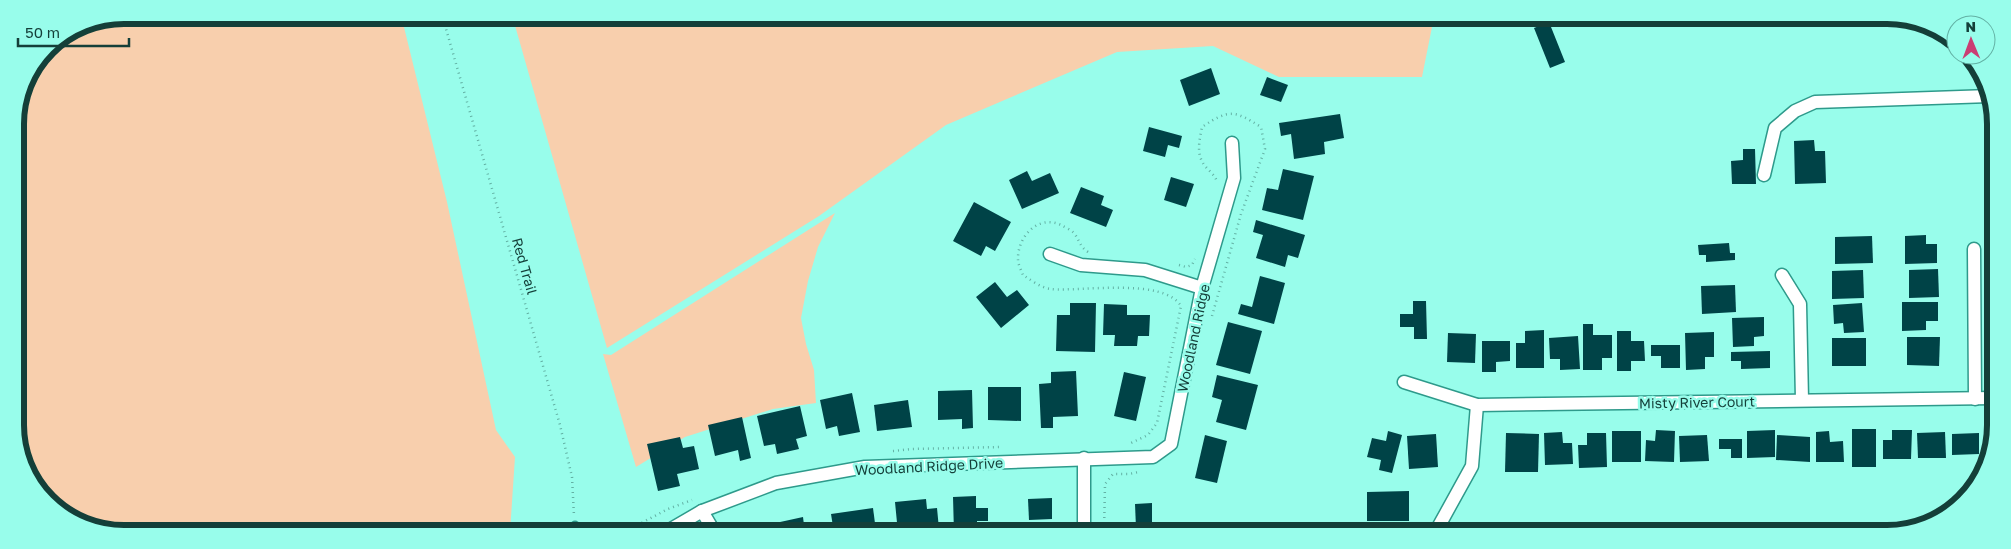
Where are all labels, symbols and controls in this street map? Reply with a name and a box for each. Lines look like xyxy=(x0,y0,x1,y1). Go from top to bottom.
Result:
scale bar xyxy=(18,15,129,47)
north arrow xyxy=(1946,15,1996,65)
text: N xyxy=(1965,18,1976,35)
text: 50 m xyxy=(25,23,60,41)
street label: Red Trail xyxy=(509,236,541,296)
street label: Woodland Ridge xyxy=(1173,282,1213,394)
street label: Misty River Court xyxy=(1639,392,1755,412)
street label: Woodland Ridge Drive xyxy=(855,454,1003,478)

